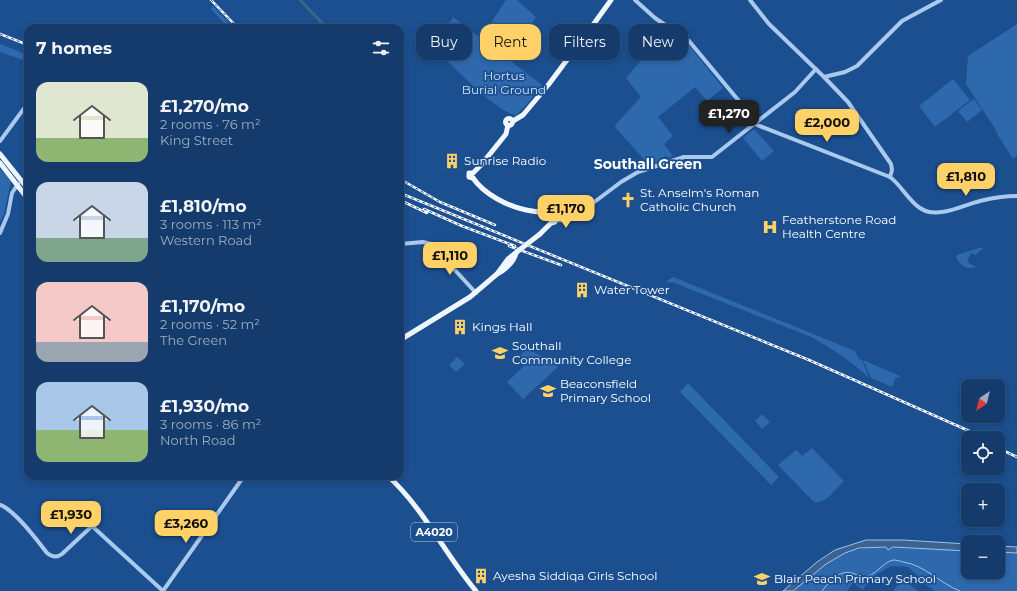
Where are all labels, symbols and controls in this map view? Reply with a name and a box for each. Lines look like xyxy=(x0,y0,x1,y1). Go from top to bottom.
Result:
chip: Buy xyxy=(416,24,472,60)
chip: Rent xyxy=(480,24,541,60)
chip: Filters xyxy=(549,24,620,60)
chip: New xyxy=(628,24,688,60)
icon: filters xyxy=(370,37,392,59)
text: 7 homes xyxy=(36,38,112,58)
park label: Hortus Burial Ground xyxy=(462,68,546,97)
text: £1,270/mo xyxy=(160,96,249,116)
icon: home xyxy=(68,98,116,146)
pin: £1,270 xyxy=(696,100,762,134)
text: £1,270 xyxy=(708,105,750,121)
pin: £2,000 xyxy=(794,109,860,143)
text: £2,000 xyxy=(804,114,850,130)
text: 2 rooms · 76 m² xyxy=(160,116,260,132)
text: King Street xyxy=(160,132,233,148)
building icon: Sunrise Radio xyxy=(443,152,461,170)
place label: Sunrise Radio xyxy=(464,153,546,168)
district label: Southall Green xyxy=(594,155,702,173)
pin: £1,810 xyxy=(933,163,999,197)
text: £1,810 xyxy=(946,168,986,184)
place label: St. Anselm's Roman Catholic Church xyxy=(640,185,759,214)
church icon: St. Anselm's Roman Catholic Church xyxy=(619,191,637,209)
pin: £1,170 xyxy=(533,195,599,229)
text: £1,810/mo xyxy=(160,196,247,216)
icon: home xyxy=(68,198,116,246)
text: £1,170 xyxy=(547,200,585,216)
place label: Featherstone Road Health Centre xyxy=(782,212,896,241)
text: 3 rooms · 113 m² xyxy=(160,216,262,232)
hospital icon: Featherstone Road Health Centre xyxy=(761,218,779,236)
text: Western Road xyxy=(160,232,252,248)
pin: £1,110 xyxy=(417,242,483,276)
text: £1,110 xyxy=(432,247,468,263)
building icon: Water Tower xyxy=(573,281,591,299)
place label: Water Tower xyxy=(594,282,670,297)
text: £1,170/mo xyxy=(160,296,245,316)
icon: home xyxy=(68,298,116,346)
text: 2 rooms · 52 m² xyxy=(160,316,260,332)
building icon: Kings Hall xyxy=(451,318,469,336)
place label: Kings Hall xyxy=(472,319,532,334)
text: The Green xyxy=(160,332,227,348)
place label: Southall Community College xyxy=(512,338,632,367)
school or university icon: Southall Community College xyxy=(491,344,509,362)
place label: Beaconsfield Primary School xyxy=(560,376,651,405)
north arrow xyxy=(961,379,1005,423)
map controls xyxy=(961,379,1005,579)
school or university icon: Beaconsfield Primary School xyxy=(539,382,557,400)
text: £1,930/mo xyxy=(160,396,249,416)
icon: home xyxy=(68,398,116,446)
text: 3 rooms · 86 m² xyxy=(160,416,261,432)
button: locate xyxy=(961,431,1005,475)
text: North Road xyxy=(160,432,236,448)
button: + xyxy=(961,483,1005,527)
pin: £1,930 xyxy=(38,501,104,535)
text: £1,930 xyxy=(50,506,92,522)
pin: £3,260 xyxy=(153,510,219,544)
text: £3,260 xyxy=(164,515,208,531)
road number: A4020 xyxy=(411,523,457,541)
button: − xyxy=(961,535,1005,579)
building icon: Ayesha Siddiqa Girls School xyxy=(472,567,490,585)
place label: Ayesha Siddiqa Girls School xyxy=(493,568,657,583)
school or university icon: Blair Peach Primary School xyxy=(753,570,771,588)
place label: Blair Peach Primary School xyxy=(774,571,936,586)

